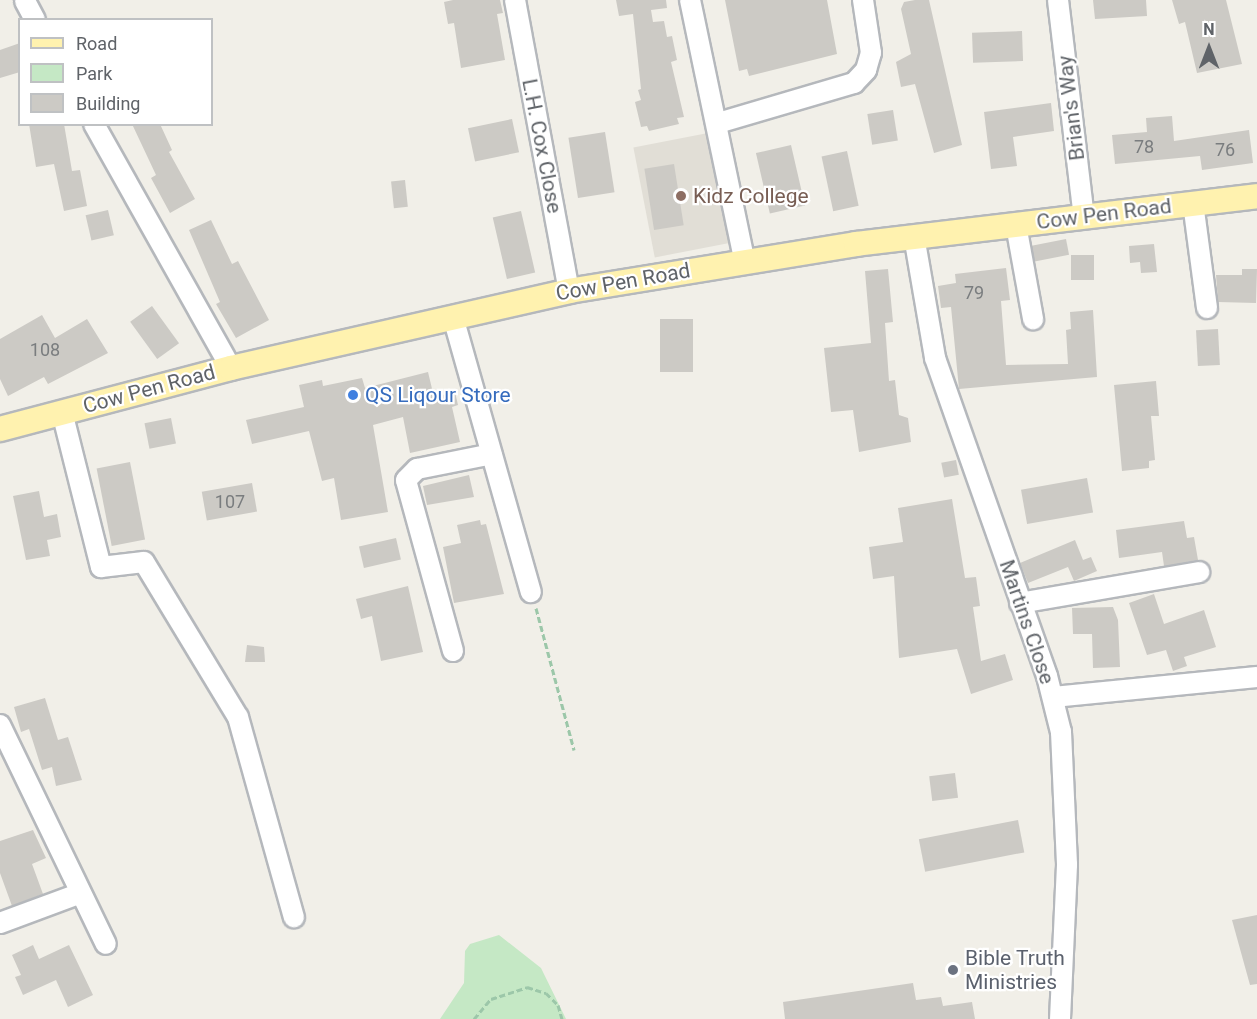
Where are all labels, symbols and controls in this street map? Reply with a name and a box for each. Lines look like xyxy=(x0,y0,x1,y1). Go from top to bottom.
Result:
legend xyxy=(18,18,213,126)
north arrow xyxy=(1179,18,1239,78)
text: N xyxy=(1203,20,1215,39)
text: Road xyxy=(76,33,117,54)
street label: Brian's Way xyxy=(1052,54,1090,162)
text: Park xyxy=(76,63,112,84)
street label: L.H. Cox Close xyxy=(517,77,567,215)
text: Building xyxy=(76,93,140,114)
house number: 78 xyxy=(1134,136,1154,158)
house number: 76 xyxy=(1215,139,1235,161)
place label: Kidz College xyxy=(693,183,809,209)
marker: Kidz College xyxy=(674,189,688,203)
street label: Cow Pen Road xyxy=(1035,193,1173,235)
street label: Cow Pen Road xyxy=(554,258,692,306)
house number: 79 xyxy=(964,282,984,304)
house number: 108 xyxy=(30,339,60,361)
street label: Cow Pen Road xyxy=(80,359,218,419)
place label: QS Liqour Store xyxy=(365,382,511,408)
marker: QS Liqour Store xyxy=(346,388,360,402)
house number: 107 xyxy=(215,491,245,513)
street label: Martins Close xyxy=(994,557,1060,687)
place label: Bible Truth Ministries xyxy=(965,945,1065,995)
marker: Bible Truth Ministries xyxy=(946,963,960,977)

